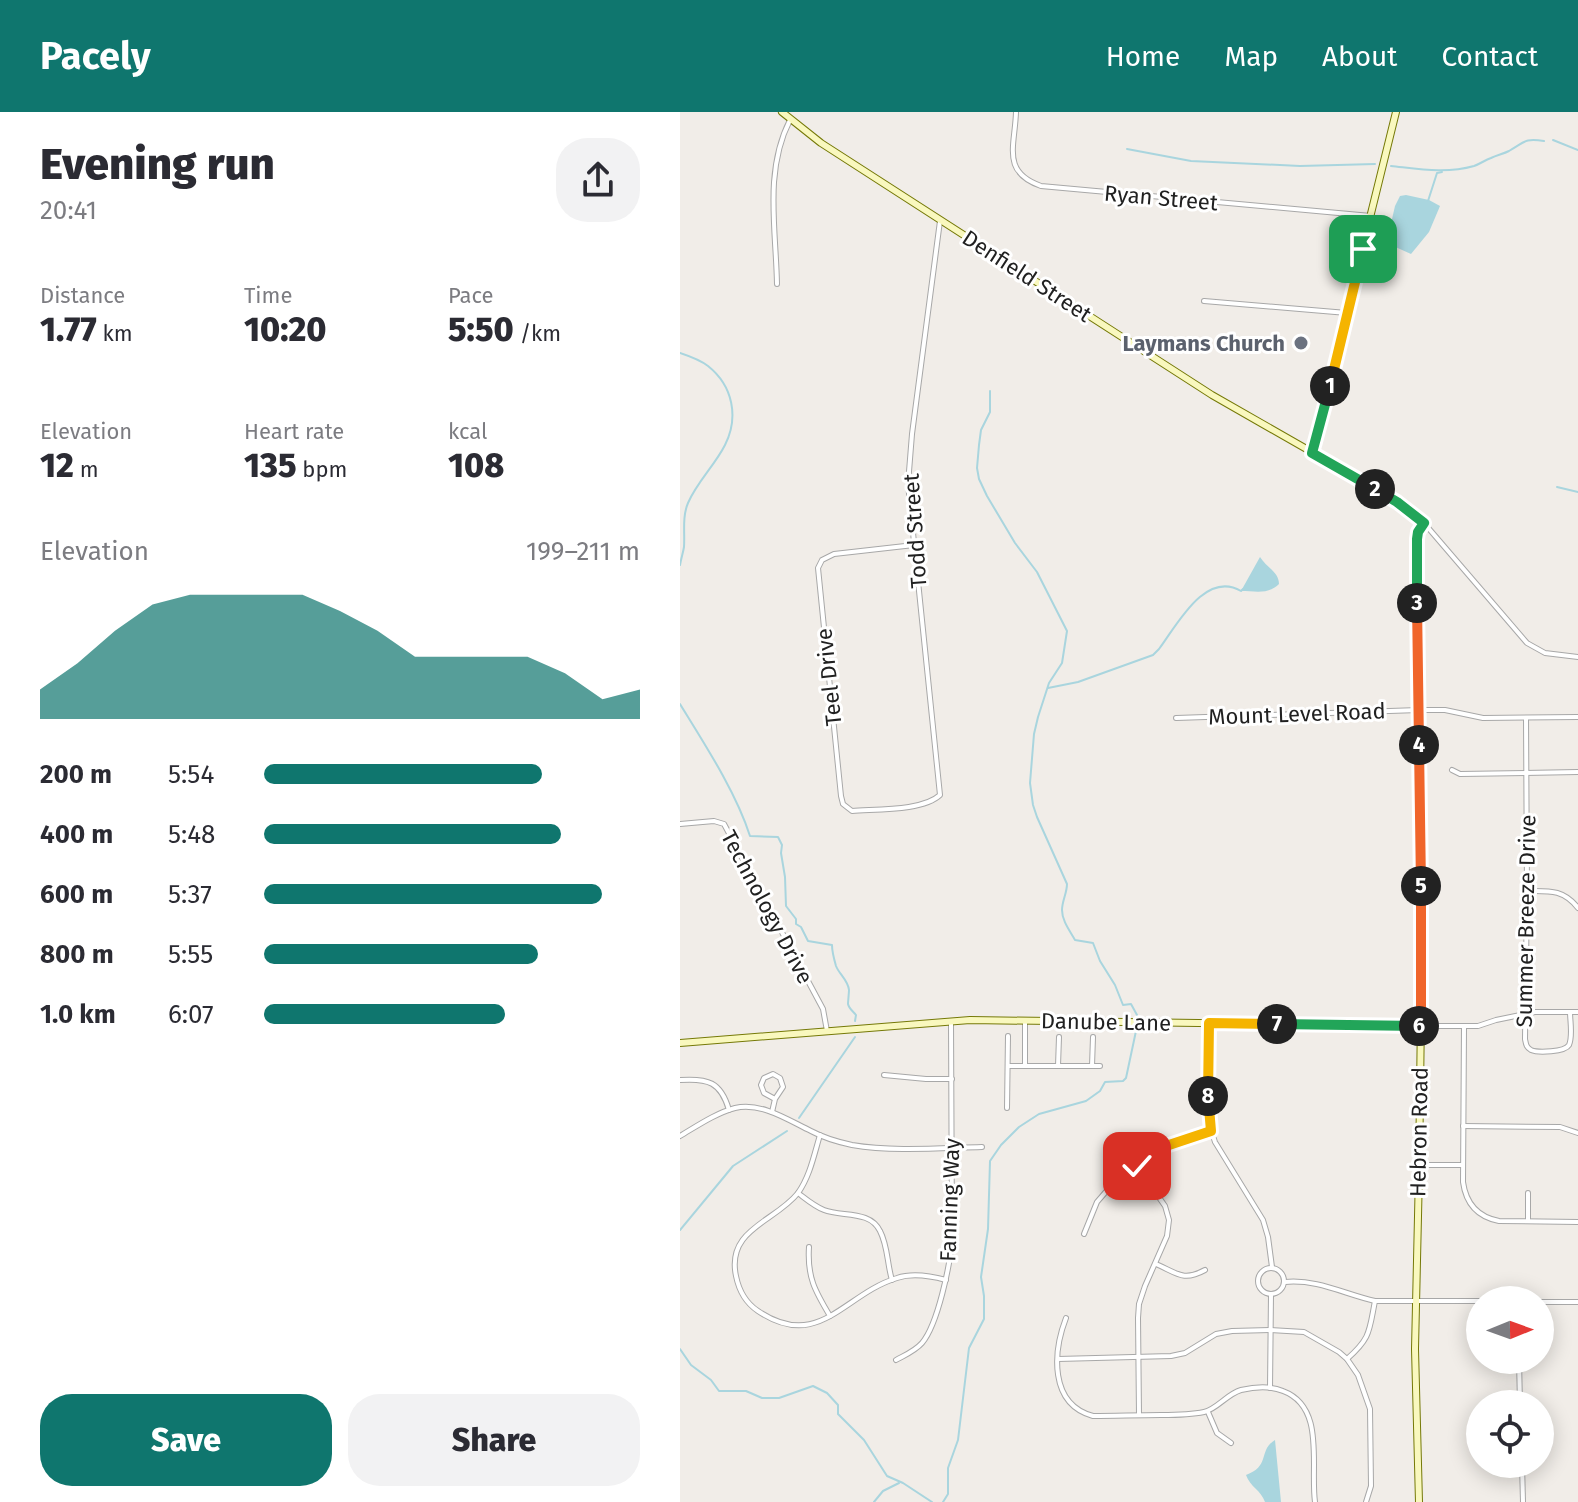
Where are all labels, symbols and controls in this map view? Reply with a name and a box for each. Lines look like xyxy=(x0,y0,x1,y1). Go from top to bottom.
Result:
text: Pacely xyxy=(40,33,151,79)
text: Home xyxy=(1106,40,1180,73)
text: Map xyxy=(1224,40,1278,73)
text: About xyxy=(1322,40,1397,73)
text: Contact xyxy=(1441,40,1538,73)
text: Evening run xyxy=(40,138,275,191)
button: share xyxy=(556,138,640,222)
street label: Ryan Street xyxy=(1103,180,1219,216)
text: 20:41 xyxy=(40,195,97,226)
pin xyxy=(1329,215,1397,283)
street label: Denfield Street xyxy=(957,224,1097,328)
icon: arrive xyxy=(1341,227,1385,271)
text: Distance xyxy=(40,282,125,309)
text: Time xyxy=(244,282,292,309)
text: Pace xyxy=(448,282,494,309)
text: 1.77 xyxy=(40,309,97,350)
text: 10:20 xyxy=(244,309,326,350)
text: 5:50 xyxy=(448,309,514,350)
text: km xyxy=(97,320,133,347)
text: /km xyxy=(514,320,561,347)
place label: Laymans Church xyxy=(1123,330,1285,357)
marker: Laymans Church xyxy=(1292,334,1310,352)
pin: 1 xyxy=(1310,366,1350,406)
text: 1 xyxy=(1325,372,1335,399)
text: Elevation xyxy=(40,418,132,445)
text: Heart rate xyxy=(244,418,344,445)
text: kcal xyxy=(448,418,488,445)
text: 12 xyxy=(40,445,74,486)
text: 135 xyxy=(244,445,297,486)
text: 108 xyxy=(448,445,504,486)
text: m xyxy=(74,456,99,483)
text: bpm xyxy=(297,456,347,483)
pin: 2 xyxy=(1355,469,1395,509)
street label: Todd Street xyxy=(898,473,932,589)
text: 2 xyxy=(1369,475,1381,502)
text: Elevation xyxy=(40,536,149,567)
text: 199–211 m xyxy=(526,536,640,567)
pin: 3 xyxy=(1397,583,1437,623)
text: 3 xyxy=(1411,589,1423,616)
street label: Teel Drive xyxy=(810,627,848,727)
street label: Mount Level Road xyxy=(1208,697,1386,731)
pin: 4 xyxy=(1399,725,1439,765)
text: 4 xyxy=(1413,731,1425,758)
text: 200 m xyxy=(40,759,112,790)
text: 5:54 xyxy=(168,759,214,790)
street label: Summer Breeze Drive xyxy=(1511,814,1541,1028)
text: 400 m xyxy=(40,819,113,850)
text: 5:48 xyxy=(168,819,215,850)
street label: Technology Drive xyxy=(715,826,819,988)
pin: 5 xyxy=(1401,866,1441,906)
text: 5 xyxy=(1415,872,1427,899)
text: 600 m xyxy=(40,879,113,910)
text: 5:37 xyxy=(168,879,212,910)
text: 800 m xyxy=(40,939,114,970)
text: 5:55 xyxy=(168,939,213,970)
text: 1.0 km xyxy=(40,999,116,1030)
text: 6:07 xyxy=(168,999,214,1030)
pin: 7 xyxy=(1257,1004,1297,1044)
pin: 6 xyxy=(1399,1006,1439,1046)
street label: Danube Lane xyxy=(1041,1007,1171,1037)
text: 7 xyxy=(1272,1010,1282,1037)
text: 6 xyxy=(1413,1012,1425,1039)
street label: Hebron Road xyxy=(1404,1067,1434,1197)
pin: 8 xyxy=(1188,1076,1228,1116)
text: 8 xyxy=(1202,1082,1214,1109)
pin xyxy=(1103,1132,1171,1200)
street label: Fanning Way xyxy=(934,1138,966,1262)
icon: check xyxy=(1115,1144,1159,1188)
north arrow xyxy=(1466,1286,1554,1374)
map controls xyxy=(1466,1286,1554,1478)
button: locate xyxy=(1466,1390,1554,1478)
button: Save xyxy=(40,1394,332,1486)
button: Share xyxy=(348,1394,640,1486)

